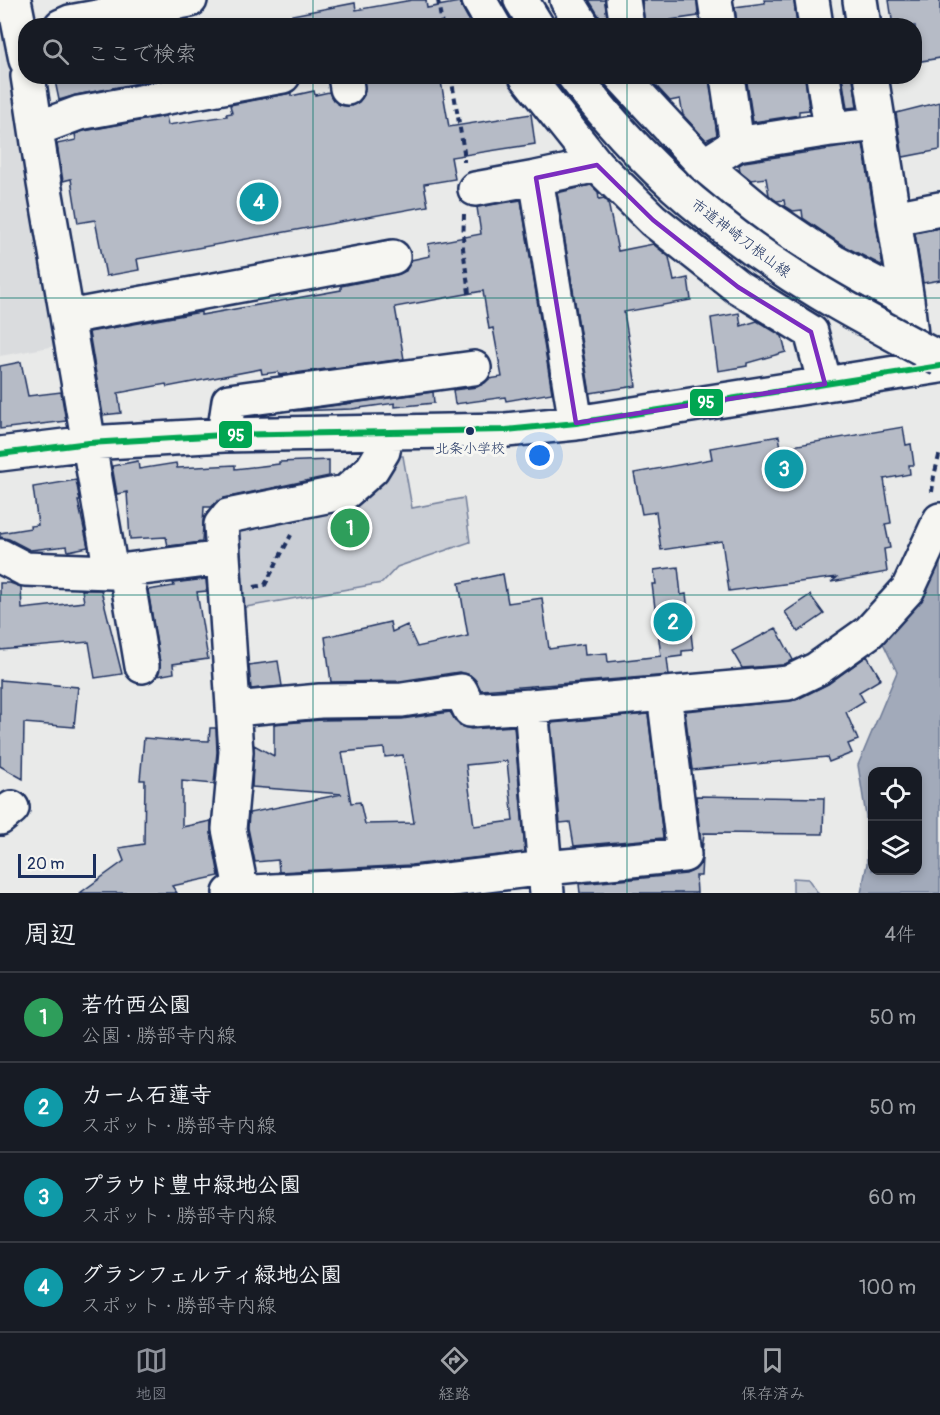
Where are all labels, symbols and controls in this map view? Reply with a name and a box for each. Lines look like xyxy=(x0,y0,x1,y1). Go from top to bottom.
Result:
search box xyxy=(18,18,922,84)
icon: search xyxy=(39,35,72,68)
text: ここで検索 xyxy=(87,40,197,68)
pin: 4 xyxy=(240,180,278,224)
street label: 市道神崎刀根山線 xyxy=(687,195,794,282)
line badge: 95 xyxy=(689,388,724,417)
text: 95 xyxy=(698,393,715,413)
line badge: 95 xyxy=(218,420,253,449)
marker: 北条小学校 xyxy=(464,425,476,437)
text: 95 xyxy=(228,426,245,446)
place label: 北条小学校 xyxy=(435,440,505,457)
your location xyxy=(525,441,554,470)
pin: 3 xyxy=(764,446,804,492)
pin: 1 xyxy=(330,506,370,550)
pin: 2 xyxy=(654,600,692,644)
map controls xyxy=(868,767,922,875)
button: locate xyxy=(868,767,922,821)
button: layers xyxy=(868,821,922,875)
scale bar xyxy=(18,851,96,878)
text: 20 m xyxy=(27,854,65,874)
text: 周辺 xyxy=(24,919,76,951)
text: 4件 xyxy=(884,922,916,947)
text: 若竹西公園 xyxy=(81,991,191,1019)
text: 1 xyxy=(40,1005,47,1030)
text: 50 m xyxy=(869,1005,916,1030)
text: 公園 · 勝部寺内線 xyxy=(81,1023,236,1048)
text: カーム石蓮寺 xyxy=(81,1081,212,1109)
text: 2 xyxy=(38,1095,49,1120)
text: 50 m xyxy=(869,1095,916,1120)
text: スポット · 勝部寺内線 xyxy=(81,1113,276,1138)
text: プラウド豊中緑地公園 xyxy=(81,1171,301,1199)
text: 3 xyxy=(38,1185,49,1210)
text: 60 m xyxy=(869,1185,916,1210)
text: スポット · 勝部寺内線 xyxy=(81,1203,276,1228)
text: グランフェルティ緑地公園 xyxy=(81,1261,342,1289)
text: 4 xyxy=(38,1275,49,1300)
text: 100 m xyxy=(859,1275,916,1300)
text: スポット · 勝部寺内線 xyxy=(81,1293,276,1318)
tab: 地図 xyxy=(135,1344,168,1404)
tab: 経路 xyxy=(438,1344,471,1404)
tab: 保存済み xyxy=(741,1344,805,1404)

